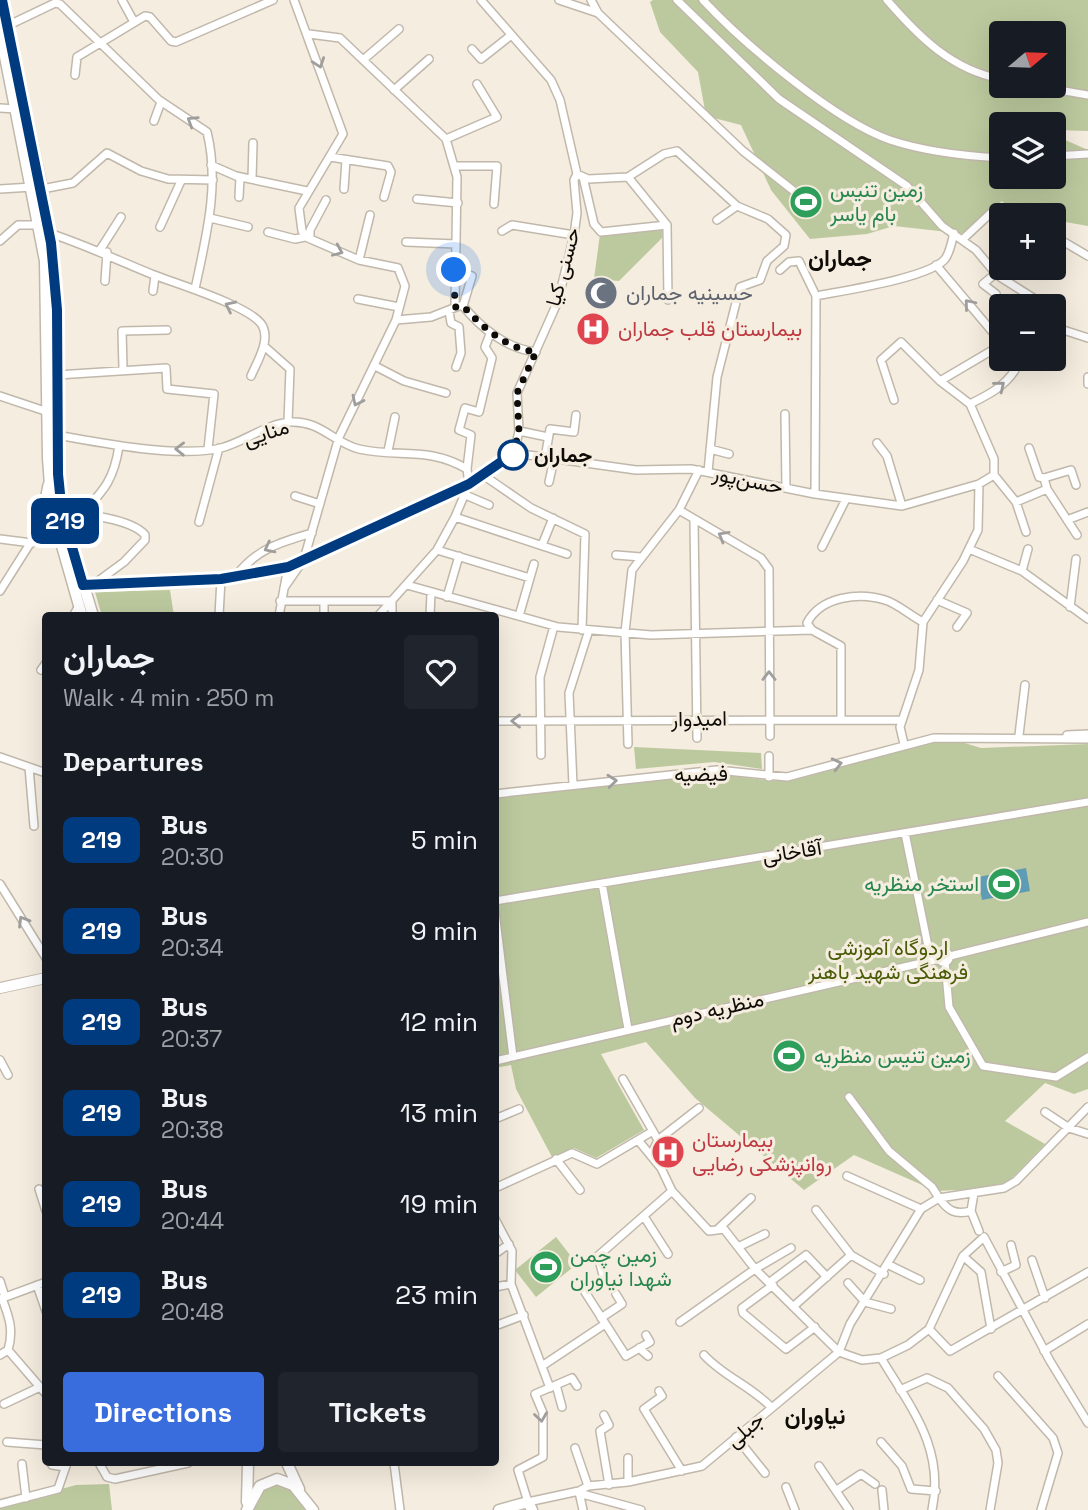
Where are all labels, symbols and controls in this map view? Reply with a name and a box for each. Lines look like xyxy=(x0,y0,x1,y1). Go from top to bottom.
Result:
north arrow xyxy=(989,21,1066,98)
map controls xyxy=(989,21,1066,371)
one-way arrow xyxy=(311,57,325,69)
button: layers xyxy=(989,112,1066,189)
one-way arrow xyxy=(186,116,199,129)
place label: زمین تنیس بام یاسر xyxy=(829,176,923,228)
sports icon: زمین تنیس بام یاسر xyxy=(787,183,825,221)
button: + xyxy=(989,203,1066,280)
street label: حسنی کیا xyxy=(539,225,586,309)
one-way arrow xyxy=(331,243,344,257)
district label: جماران xyxy=(808,243,872,273)
your location xyxy=(436,252,471,287)
mosque icon: حسینیه جماران xyxy=(582,274,620,312)
place label: حسینیه جماران xyxy=(626,279,753,306)
button: − xyxy=(989,294,1066,371)
one-way arrow xyxy=(964,299,977,311)
one-way arrow xyxy=(225,301,237,315)
hospital icon: بیمارستان قلب جماران xyxy=(574,310,612,348)
place label: بیمارستان قلب جماران xyxy=(618,315,802,342)
one-way arrow xyxy=(992,381,1004,394)
one-way arrow xyxy=(351,394,365,406)
street label: منایی xyxy=(239,412,292,453)
marker: جماران xyxy=(498,440,528,470)
one-way arrow xyxy=(175,441,185,457)
place label: جماران xyxy=(534,441,592,468)
street label: حسن‌پور xyxy=(709,459,786,501)
line badge: 219 xyxy=(25,498,105,544)
text: 219 xyxy=(45,505,85,536)
one-way arrow xyxy=(717,531,730,544)
one-way arrow xyxy=(264,539,276,553)
button: heart xyxy=(404,635,478,709)
text: جماران xyxy=(63,636,155,678)
one-way arrow xyxy=(761,670,777,681)
text: Walk · 4 min · 250 m xyxy=(63,683,274,713)
street label: امیدوار xyxy=(670,705,727,733)
one-way arrow xyxy=(510,713,520,729)
text: Departures xyxy=(63,745,204,779)
one-way arrow xyxy=(831,758,843,772)
street label: فیضیه xyxy=(674,760,728,787)
one-way arrow xyxy=(606,773,618,788)
text: Bus xyxy=(161,808,208,842)
text: 5 min xyxy=(411,823,478,857)
text: 219 xyxy=(82,824,121,855)
street label: آقاخانی xyxy=(760,833,826,870)
text: 20:30 xyxy=(161,842,224,872)
sports icon: استخر منظریه xyxy=(985,865,1023,903)
place label: استخر منظریه xyxy=(864,870,979,897)
text: Bus xyxy=(161,899,208,933)
text: 9 min xyxy=(411,914,478,948)
text: 219 xyxy=(82,915,121,946)
one-way arrow xyxy=(18,916,31,929)
text: 20:34 xyxy=(161,933,224,963)
park label: اردوگاه آموزشی فرهنگی شهید باهنر xyxy=(807,934,968,985)
street label: منظریه دوم xyxy=(667,985,767,1033)
text: Bus xyxy=(161,990,208,1024)
text: 12 min xyxy=(400,1005,478,1039)
text: 219 xyxy=(82,1006,121,1037)
text: 20:37 xyxy=(161,1024,222,1054)
sports icon: زمین تنیس منظریه xyxy=(770,1037,808,1075)
place label: زمین تنیس منظریه xyxy=(814,1042,971,1069)
text: Bus xyxy=(161,1081,208,1115)
text: 13 min xyxy=(400,1096,478,1130)
text: 219 xyxy=(82,1097,121,1128)
text: 20:38 xyxy=(161,1115,224,1145)
place label: بیمارستان روانپزشکی رضایی xyxy=(692,1126,832,1178)
hospital icon: بیمارستان روانپزشکی رضایی xyxy=(649,1133,687,1171)
text: Bus xyxy=(161,1172,208,1206)
text: 19 min xyxy=(400,1187,478,1221)
text: 219 xyxy=(82,1188,121,1219)
text: 20:44 xyxy=(161,1206,224,1236)
place label: زمین چمن شهدا نیاوران xyxy=(570,1241,672,1292)
sports icon: زمین چمن شهدا نیاوران xyxy=(527,1248,565,1286)
text: Bus xyxy=(161,1263,208,1297)
text: 23 min xyxy=(395,1278,478,1312)
text: 219 xyxy=(82,1279,121,1310)
text: 20:48 xyxy=(161,1297,224,1327)
button: Directions xyxy=(63,1372,264,1452)
button: Tickets xyxy=(278,1372,478,1452)
district label: نیاوران xyxy=(785,1401,845,1431)
street label: جبلی xyxy=(720,1406,769,1453)
one-way arrow xyxy=(534,1411,549,1423)

